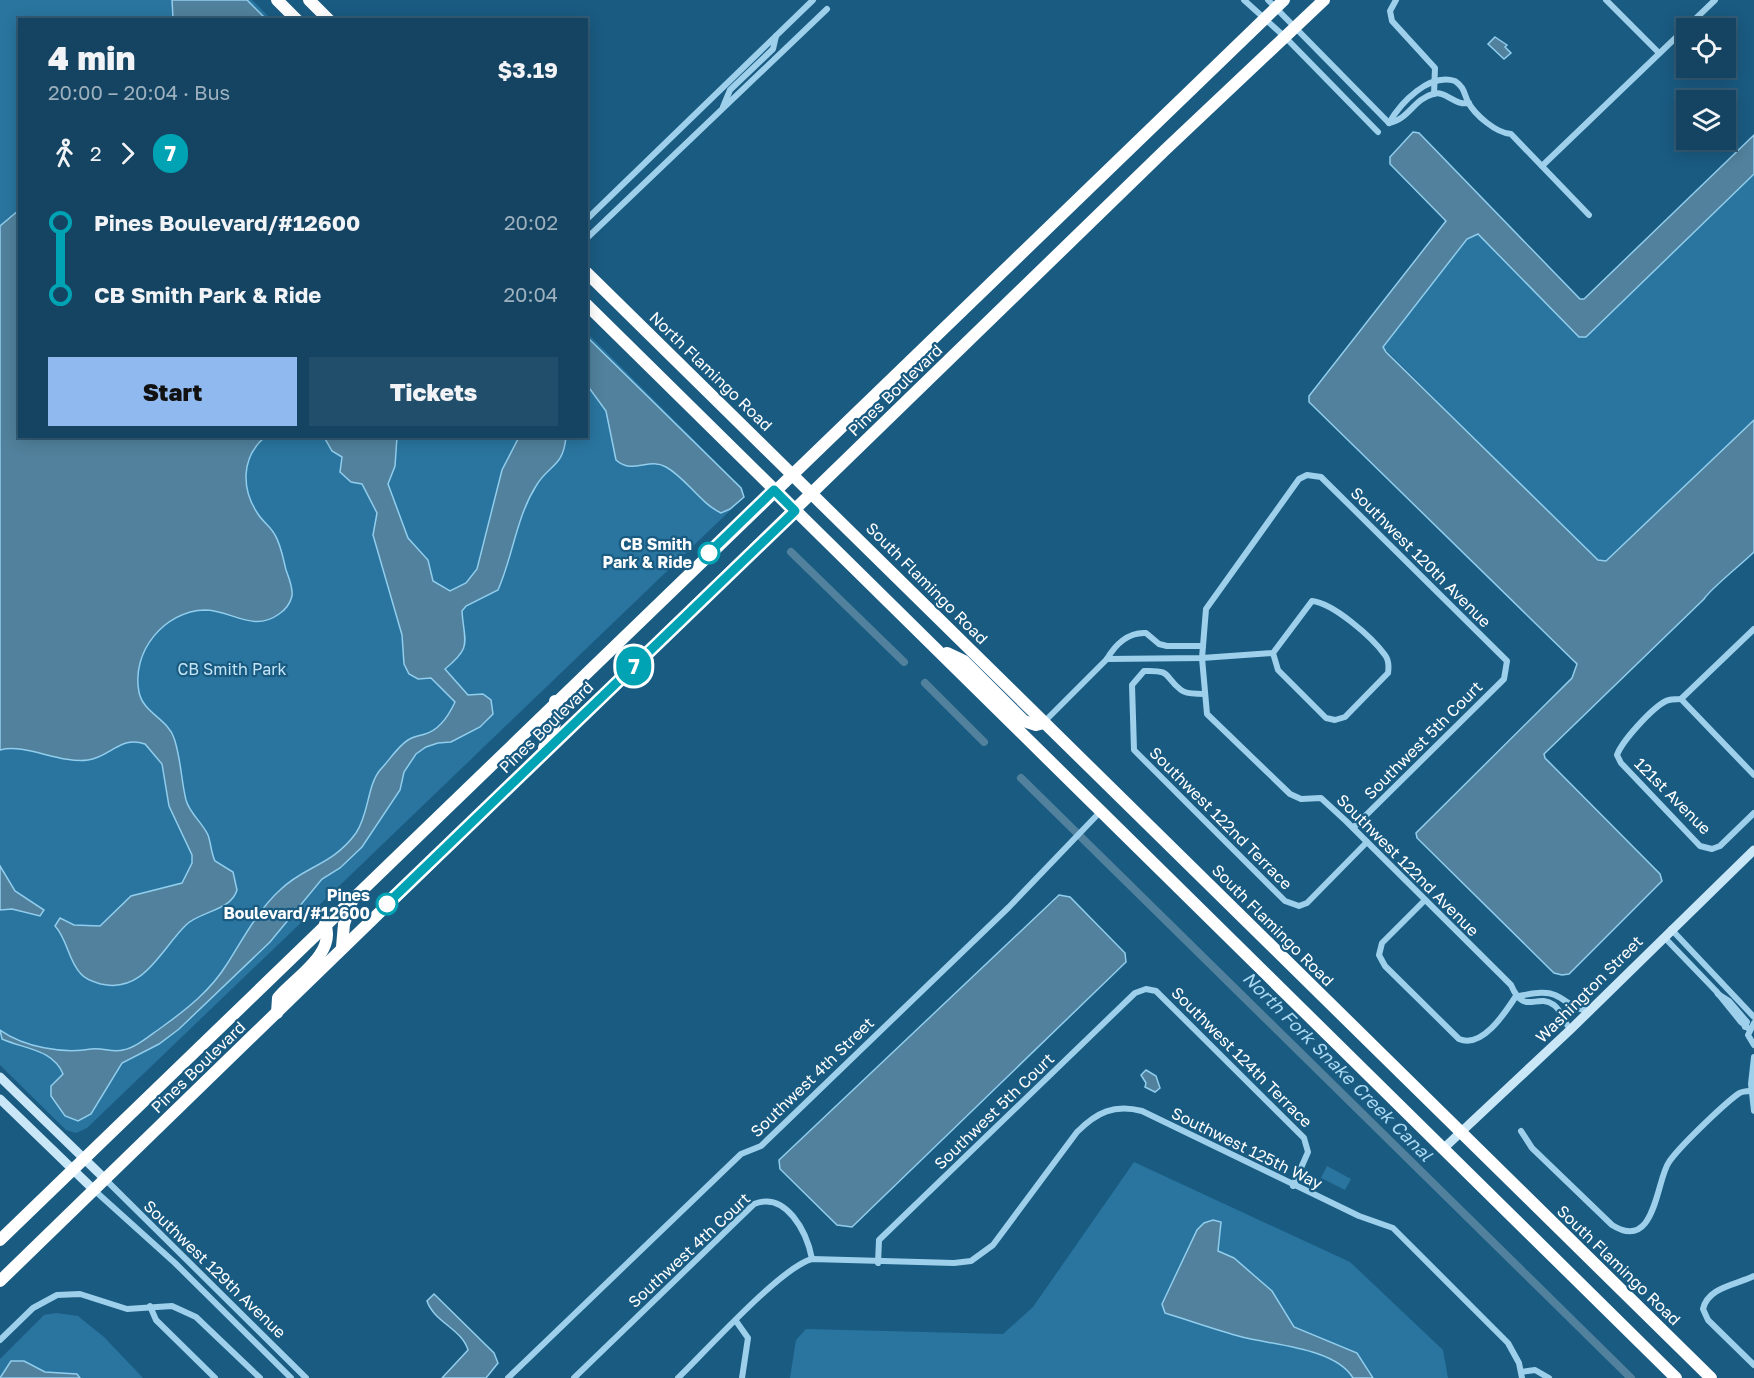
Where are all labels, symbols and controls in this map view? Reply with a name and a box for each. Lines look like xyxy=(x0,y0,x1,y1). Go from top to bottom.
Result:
map controls xyxy=(1676,18,1736,150)
button: locate xyxy=(1676,18,1736,78)
text: 4 min xyxy=(48,38,135,77)
text: $3.19 xyxy=(497,56,558,83)
text: 20:00 – 20:04 · Bus xyxy=(48,80,230,104)
button: layers xyxy=(1676,90,1736,150)
icon: walk xyxy=(48,137,81,170)
icon: forward xyxy=(111,137,144,170)
text: 7 xyxy=(165,140,176,166)
text: 2 xyxy=(90,141,102,165)
text: Pines Boulevard/#12600 xyxy=(94,209,360,236)
text: 20:02 xyxy=(504,210,558,234)
text: CB Smith Park & Ride xyxy=(94,281,321,308)
text: 20:04 xyxy=(503,282,558,306)
street label: North Flamingo Road xyxy=(645,307,777,435)
street label: Pines Boulevard xyxy=(844,340,946,440)
button: Start xyxy=(48,357,297,426)
button: Tickets xyxy=(309,357,558,426)
street label: Southwest 120th Avenue xyxy=(1347,483,1495,631)
street label: South Flamingo Road xyxy=(862,518,992,648)
place label: CB Smith Park & Ride xyxy=(603,534,692,572)
marker: CB Smith Park & Ride xyxy=(698,542,720,564)
line badge: 7 xyxy=(614,646,654,686)
text: 7 xyxy=(628,653,640,679)
park label: CB Smith Park xyxy=(177,659,287,679)
street label: Pines Boulevard xyxy=(495,677,597,777)
street label: Southwest 5th Court xyxy=(1360,677,1486,803)
street label: Southwest 122nd Terrace xyxy=(1145,742,1297,894)
street label: 121st Avenue xyxy=(1631,754,1715,838)
street label: Southwest 122nd Avenue xyxy=(1333,790,1483,940)
street label: South Flamingo Road xyxy=(1208,860,1338,990)
place label: Pines Boulevard/#12600 xyxy=(224,885,370,923)
marker: Pines Boulevard/#12600 xyxy=(376,893,398,915)
street label: Washington Street xyxy=(1531,931,1647,1047)
water label: North Fork Snake Creek Canal xyxy=(1239,967,1438,1166)
street label: Southwest 124th Terrace xyxy=(1167,982,1317,1132)
street label: Southwest 4th Street xyxy=(746,1013,878,1141)
street label: Pines Boulevard xyxy=(147,1017,249,1117)
street label: Southwest 5th Court xyxy=(930,1049,1058,1173)
street label: Southwest 125th Way xyxy=(1168,1103,1326,1193)
street label: Southwest 4th Court xyxy=(624,1188,754,1312)
street label: Southwest 129th Avenue xyxy=(140,1196,290,1342)
street label: South Flamingo Road xyxy=(1553,1201,1685,1329)

